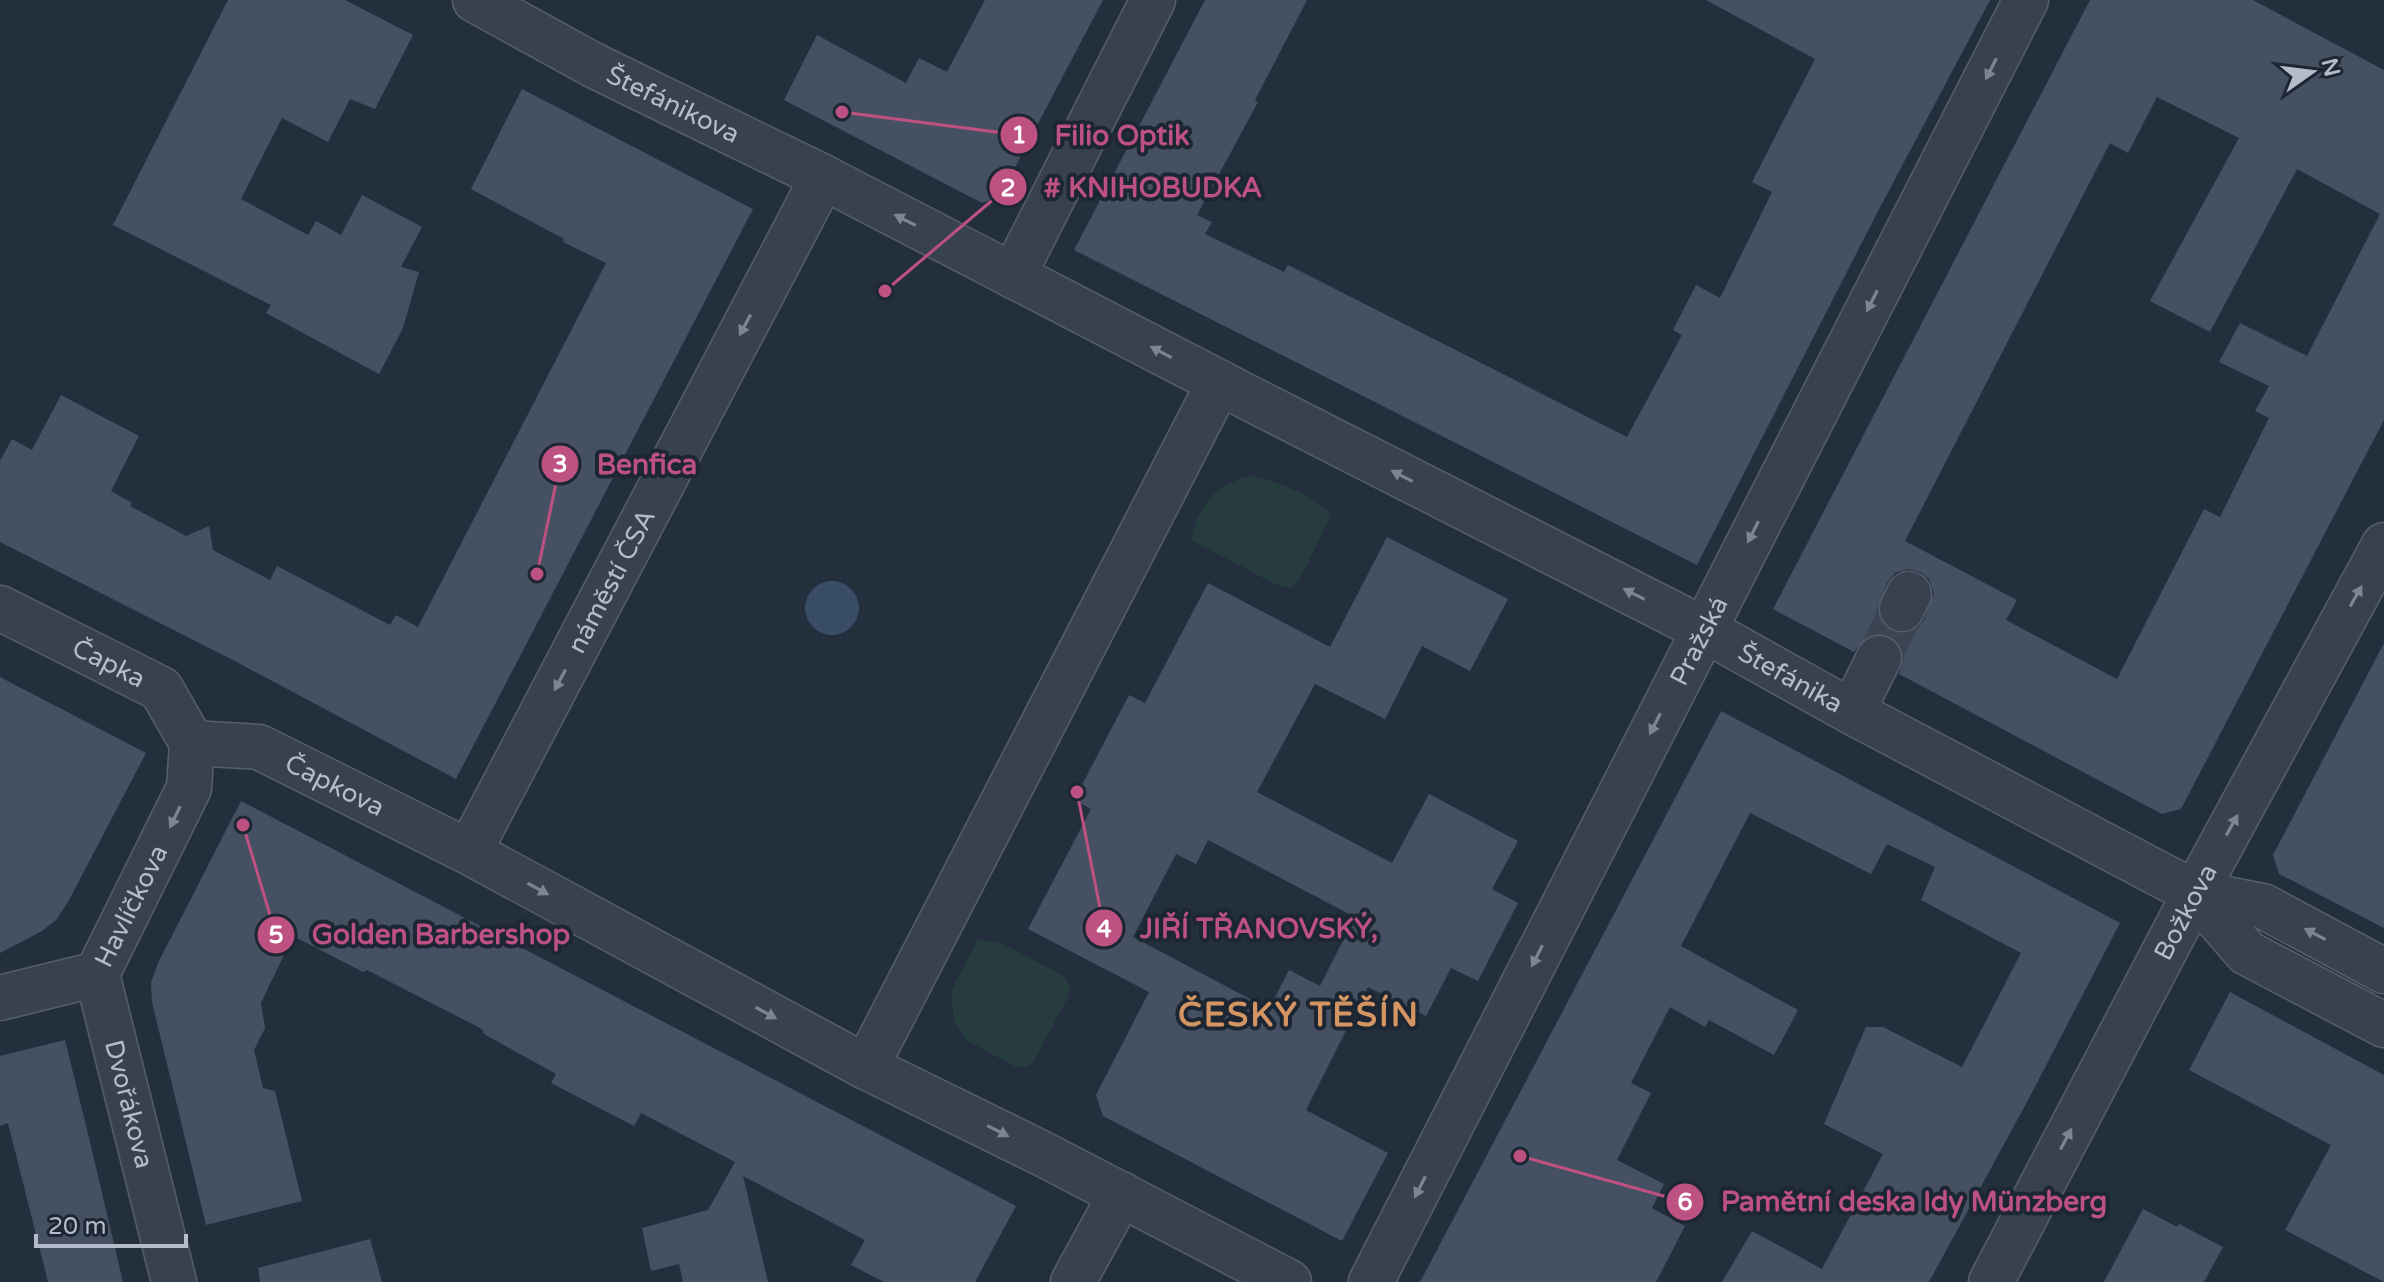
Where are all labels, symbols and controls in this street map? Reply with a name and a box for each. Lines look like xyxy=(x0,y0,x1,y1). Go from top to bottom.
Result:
north arrow xyxy=(2272,32,2352,112)
text: N xyxy=(2316,56,2345,79)
one-way arrow xyxy=(1984,58,1997,81)
street label: Štefánikova xyxy=(601,59,745,150)
callout: Filio Optik xyxy=(999,109,1206,161)
text: Filio Optik xyxy=(1055,119,1189,153)
text: 1 xyxy=(1011,121,1027,150)
callout: # KNIHOBUDKA xyxy=(988,161,1278,213)
text: # KNIHOBUDKA xyxy=(1044,171,1262,205)
text: 2 xyxy=(1000,174,1016,203)
one-way arrow xyxy=(894,213,916,227)
one-way arrow xyxy=(1865,289,1879,312)
one-way arrow xyxy=(739,314,752,337)
one-way arrow xyxy=(1149,346,1172,359)
callout: Benfica xyxy=(540,438,713,490)
text: Benfica xyxy=(597,448,697,482)
text: 3 xyxy=(552,450,568,479)
one-way arrow xyxy=(1391,470,1413,484)
street label: náměstí ČSA xyxy=(561,504,662,658)
one-way arrow xyxy=(1747,521,1761,543)
one-way arrow xyxy=(2349,585,2363,608)
one-way arrow xyxy=(1622,587,1645,601)
street label: Pražská xyxy=(1663,591,1735,691)
street label: Čapka xyxy=(67,632,150,695)
street label: Štefánika xyxy=(1733,637,1848,720)
one-way arrow xyxy=(553,668,566,691)
one-way arrow xyxy=(1649,712,1662,735)
street label: Čapkova xyxy=(280,748,389,823)
one-way arrow xyxy=(168,806,181,829)
one-way arrow xyxy=(2225,813,2239,836)
street label: Havlíčkova xyxy=(88,840,174,972)
street label: Božkova xyxy=(2148,859,2224,966)
one-way arrow xyxy=(527,882,549,896)
callout: JIŘÍ TŘANOVSKÝ, xyxy=(1084,902,1394,954)
callout: Golden Barbershop xyxy=(256,909,587,961)
text: JIŘÍ TŘANOVSKÝ, xyxy=(1139,911,1378,946)
text: 4 xyxy=(1096,915,1112,944)
text: Golden Barbershop xyxy=(312,918,570,952)
text: 5 xyxy=(268,921,284,950)
one-way arrow xyxy=(2304,928,2327,941)
one-way arrow xyxy=(1531,944,1544,967)
district label: ČESKÝ TĚŠÍN xyxy=(1178,994,1420,1036)
one-way arrow xyxy=(755,1006,778,1020)
street label: Dvořákova xyxy=(98,1037,160,1172)
one-way arrow xyxy=(986,1125,1009,1138)
one-way arrow xyxy=(2059,1127,2072,1150)
one-way arrow xyxy=(1413,1176,1426,1199)
callout: Pamětní deska Idy Münzberg xyxy=(1665,1176,2123,1228)
text: Pamětní deska Idy Münzberg xyxy=(1721,1185,2107,1219)
text: 6 xyxy=(1677,1188,1693,1217)
scale bar xyxy=(36,1198,186,1248)
text: 20 m xyxy=(48,1212,106,1241)

